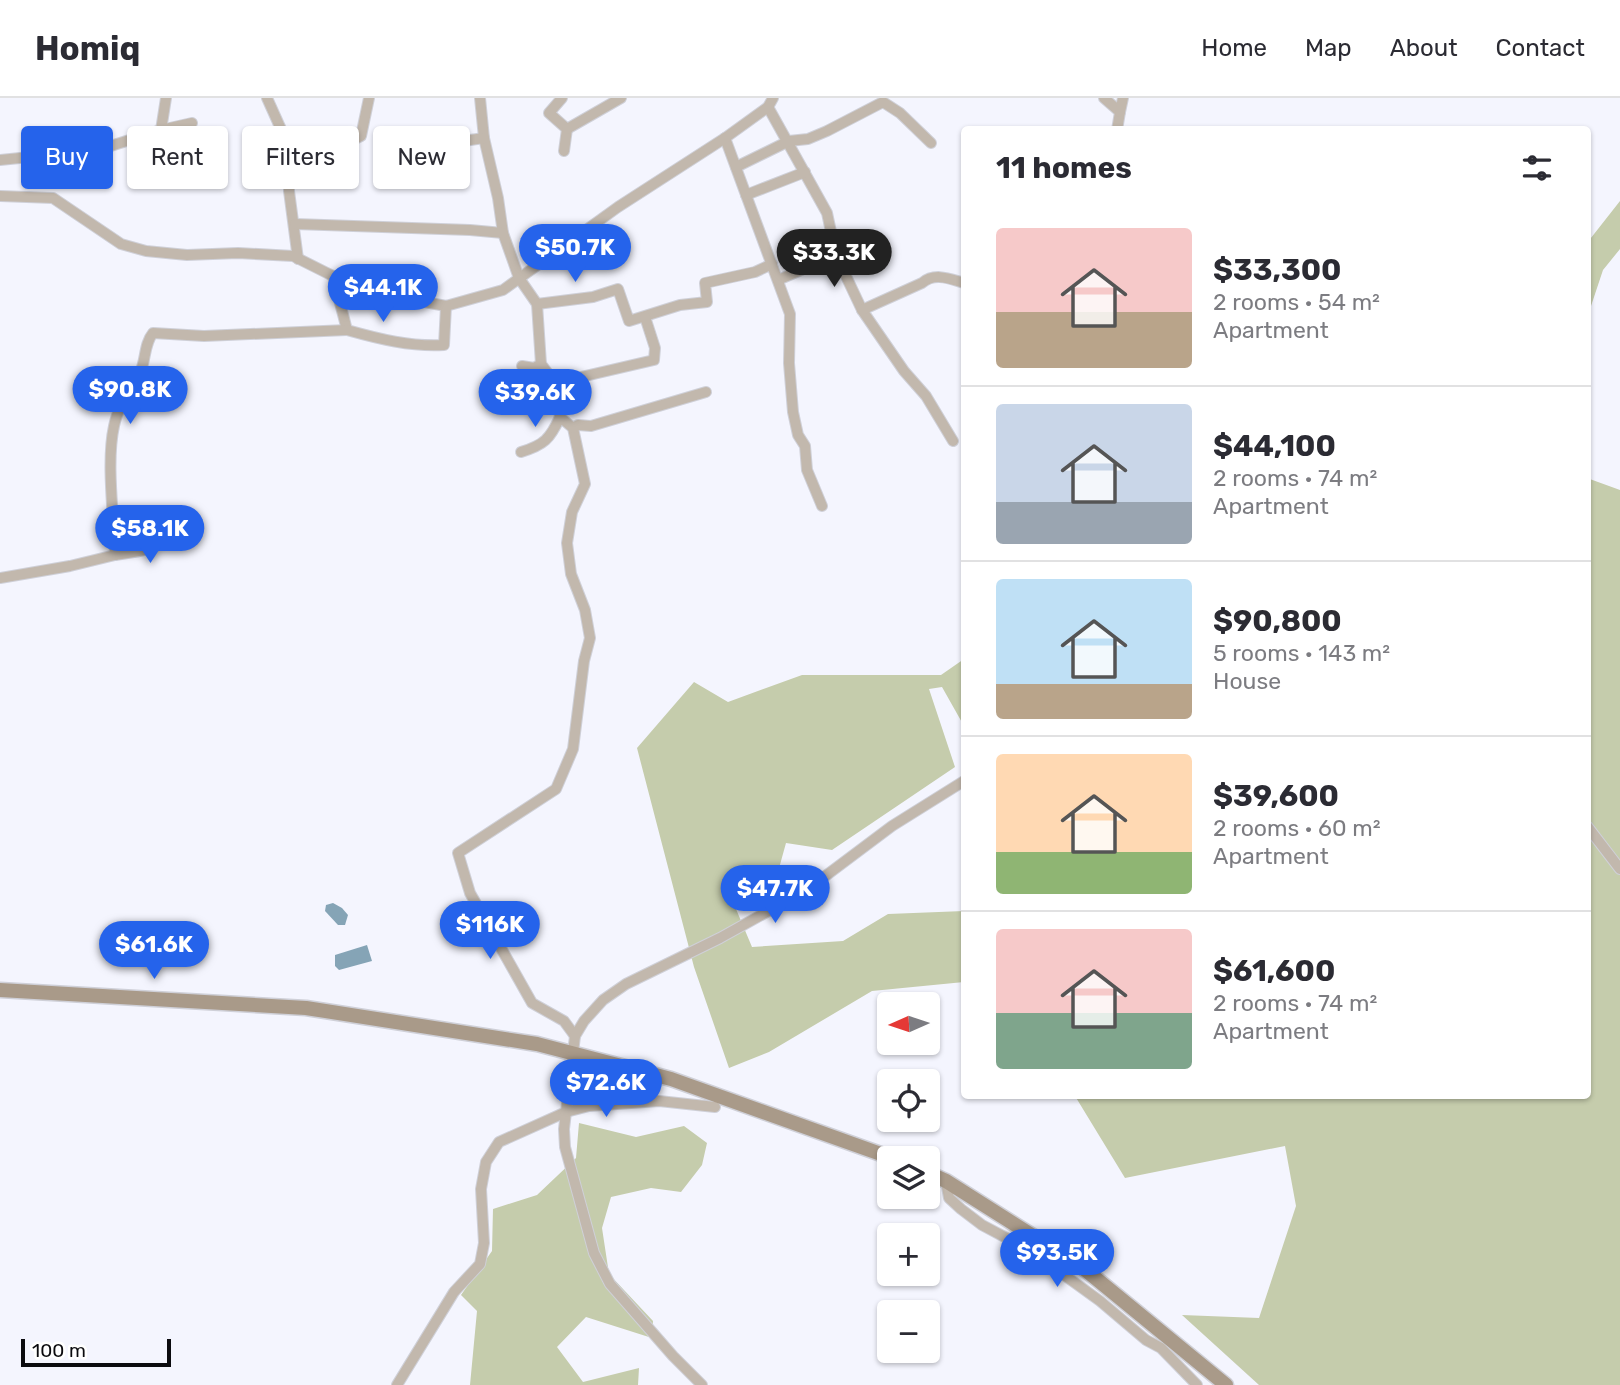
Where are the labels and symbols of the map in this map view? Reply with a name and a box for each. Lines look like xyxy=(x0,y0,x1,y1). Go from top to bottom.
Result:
pin: $50.7K xyxy=(518,225,632,284)
pin: $33.3K xyxy=(777,230,891,289)
pin: $44.1K xyxy=(326,264,440,324)
pin: $90.8K xyxy=(73,366,187,426)
pin: $39.6K xyxy=(478,370,592,429)
pin: $58.1K xyxy=(93,505,207,565)
pin: $47.7K xyxy=(718,866,832,925)
pin: $116K xyxy=(441,902,539,961)
pin: $61.6K xyxy=(97,922,211,981)
north arrow xyxy=(877,992,940,1055)
pin: $72.6K xyxy=(549,1060,663,1119)
pin: $93.5K xyxy=(1000,1230,1114,1289)
scale bar xyxy=(21,1336,172,1368)

